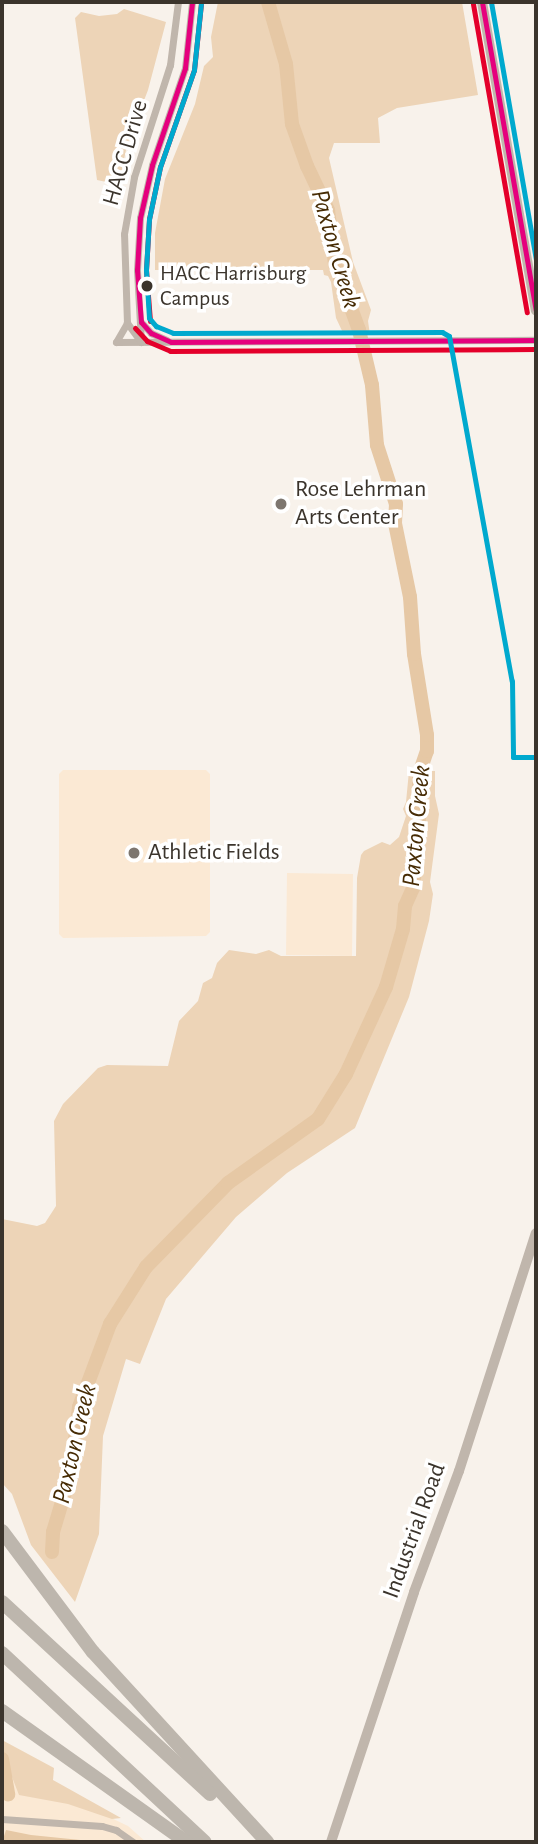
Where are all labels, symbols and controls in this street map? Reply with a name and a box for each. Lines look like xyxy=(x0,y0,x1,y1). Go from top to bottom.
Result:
street label: HACC Drive xyxy=(97,97,155,209)
water label: Paxton Creek xyxy=(303,186,367,312)
place label: HACC Harrisburg Campus xyxy=(160,260,306,312)
marker: HACC Harrisburg Campus xyxy=(140,279,154,293)
place label: Rose Lehrman Arts Center xyxy=(295,476,426,532)
marker: Rose Lehrman Arts Center xyxy=(273,496,289,512)
water label: Paxton Creek xyxy=(396,764,438,888)
place label: Athletic Fields xyxy=(148,839,280,867)
marker: Athletic Fields xyxy=(126,845,142,861)
water label: Paxton Creek xyxy=(46,1381,104,1507)
street label: Industrial Road xyxy=(377,1459,453,1603)

